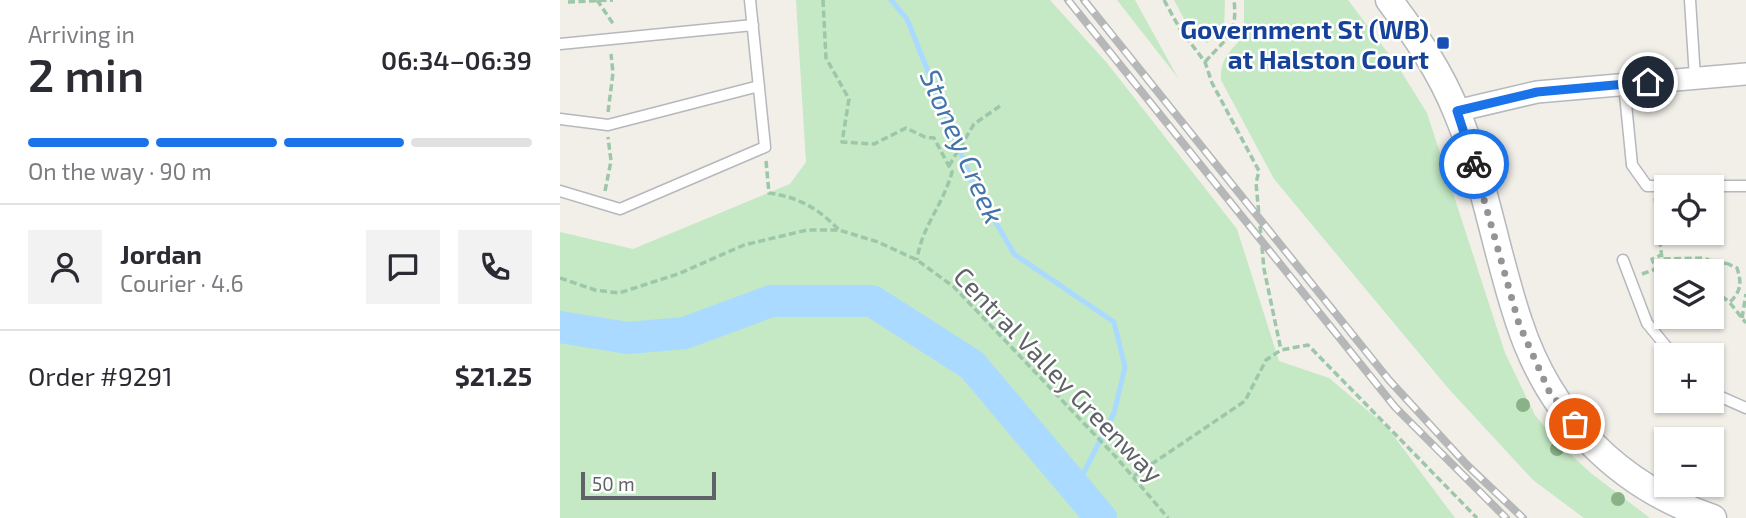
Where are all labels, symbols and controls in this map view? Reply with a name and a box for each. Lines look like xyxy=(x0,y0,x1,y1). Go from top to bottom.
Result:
place label: Government St (WB) at Halston Court xyxy=(1180,13,1429,74)
text: Arriving in xyxy=(28,20,135,48)
marker: Government St (WB) at Halston Court xyxy=(1435,35,1451,51)
text: 06:34–06:39 xyxy=(381,44,532,75)
text: 2 min xyxy=(28,46,144,101)
pin xyxy=(1618,52,1678,112)
water label: Stoney Creek xyxy=(914,63,1012,229)
icon: home xyxy=(1629,63,1667,101)
courier xyxy=(1439,129,1509,199)
icon: bike xyxy=(1455,145,1493,183)
text: On the way · 90 m xyxy=(28,157,212,185)
map controls xyxy=(1654,175,1724,497)
button: locate xyxy=(1654,175,1724,245)
button: person xyxy=(28,230,102,304)
button: chat xyxy=(366,230,440,304)
button: phone xyxy=(458,230,532,304)
text: Jordan xyxy=(120,238,202,269)
button: layers xyxy=(1654,259,1724,329)
street label: Central Valley Greenway xyxy=(948,260,1170,488)
text: Courier · 4.6 xyxy=(120,269,244,297)
button: + xyxy=(1654,343,1724,413)
text: Order #9291 xyxy=(28,360,173,391)
text: $21.25 xyxy=(455,360,532,391)
pin xyxy=(1545,394,1605,454)
icon: bag xyxy=(1556,405,1594,443)
button: − xyxy=(1654,427,1724,497)
scale bar xyxy=(581,469,716,501)
text: 50 m xyxy=(592,472,635,495)

